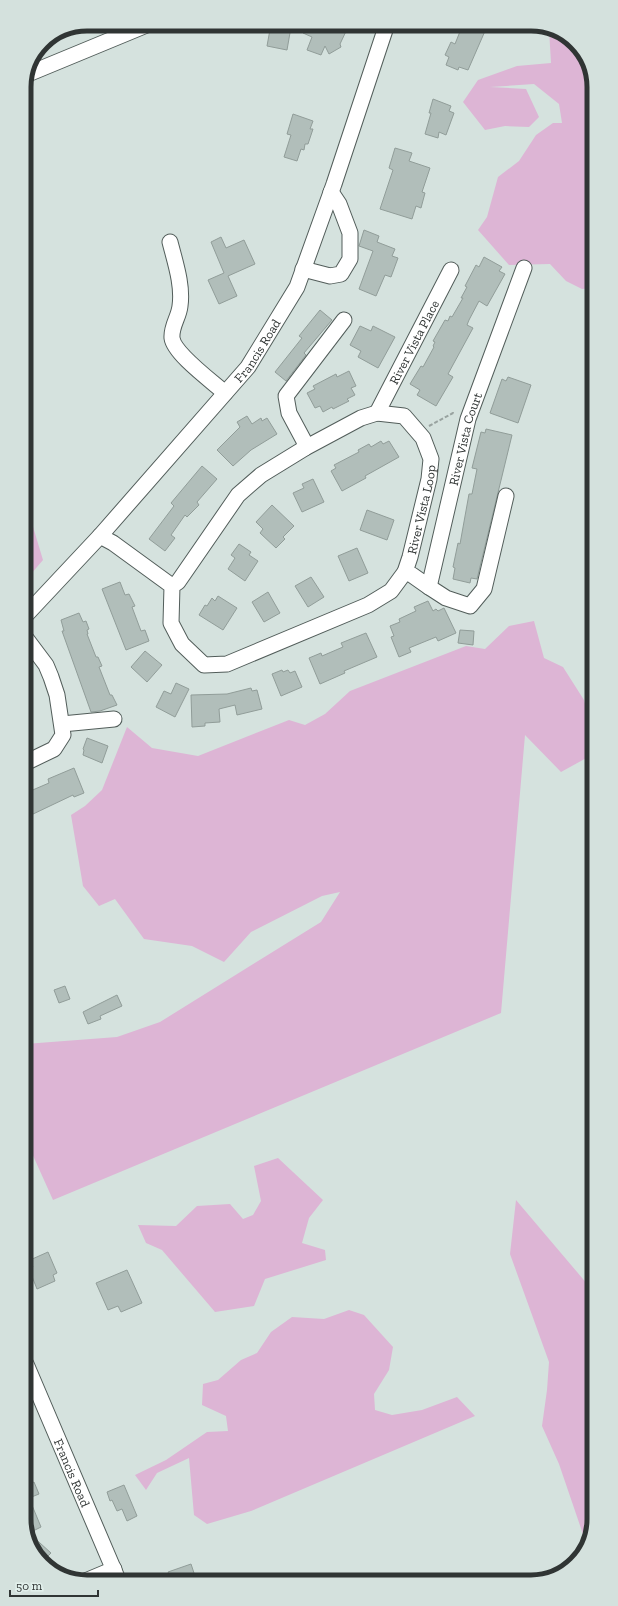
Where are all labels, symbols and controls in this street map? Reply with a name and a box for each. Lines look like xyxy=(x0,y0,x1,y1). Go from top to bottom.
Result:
street label: River Vista Place xyxy=(386,298,442,387)
street label: Francis Road xyxy=(231,316,284,386)
street label: River Vista Court xyxy=(446,390,485,487)
street label: River Vista Loop xyxy=(404,464,438,556)
street label: Francis Road xyxy=(51,1436,93,1509)
scale bar xyxy=(10,1572,98,1598)
text: 50 m xyxy=(16,1579,43,1593)

